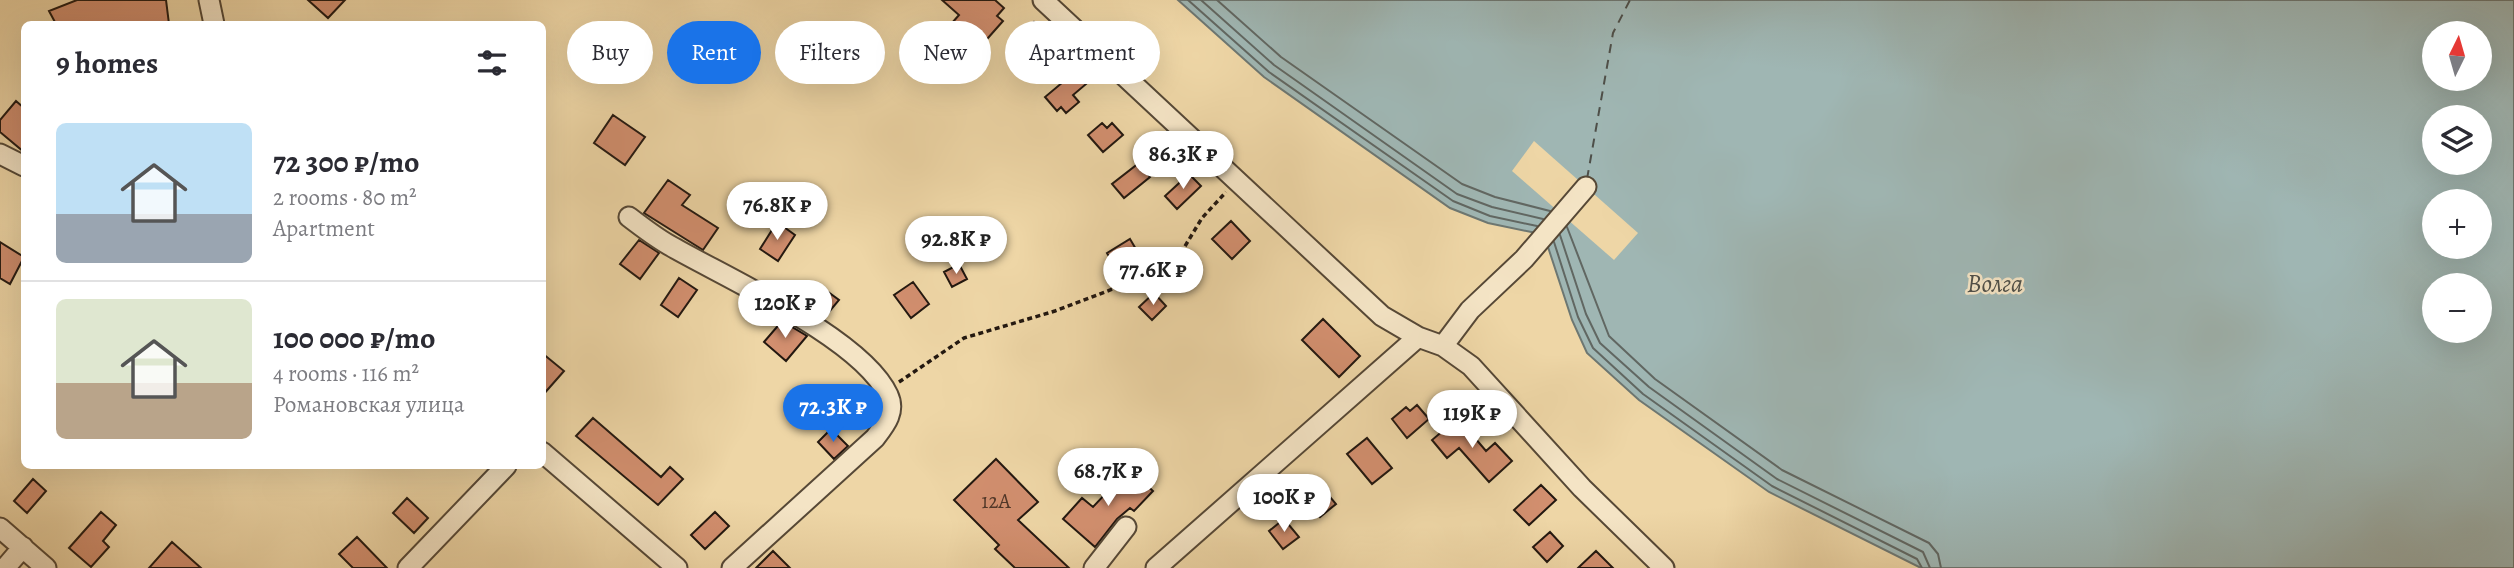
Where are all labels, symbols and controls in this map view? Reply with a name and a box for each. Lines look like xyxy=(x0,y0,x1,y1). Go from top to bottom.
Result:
chip: Buy xyxy=(567,21,653,84)
chip: Rent xyxy=(667,21,761,84)
chip: Filters xyxy=(775,21,885,84)
chip: New xyxy=(899,21,991,84)
chip: Apartment xyxy=(1005,21,1160,84)
north arrow xyxy=(2422,21,2492,91)
map controls xyxy=(2422,21,2492,343)
text: 9 homes xyxy=(56,43,158,83)
icon: filters xyxy=(473,44,511,82)
button: layers xyxy=(2422,105,2492,175)
pin: 86.3K ₽ xyxy=(1118,132,1248,191)
text: 86.3K ₽ xyxy=(1149,138,1217,169)
text: 72 300 ₽/mo xyxy=(273,142,420,182)
icon: home xyxy=(112,151,196,235)
text: 2 rooms · 80 m² xyxy=(273,182,417,213)
pin: 76.8K ₽ xyxy=(712,182,842,242)
text: 76.8K ₽ xyxy=(743,189,811,220)
button: + xyxy=(2422,189,2492,259)
text: Apartment xyxy=(273,213,375,244)
pin: 92.8K ₽ xyxy=(891,216,1021,276)
text: 92.8K ₽ xyxy=(921,223,991,254)
pin: 77.6K ₽ xyxy=(1088,247,1218,307)
text: 77.6K ₽ xyxy=(1119,254,1187,285)
water label: Волга xyxy=(1967,266,2023,301)
button: − xyxy=(2422,273,2492,343)
pin: 120K ₽ xyxy=(728,280,842,340)
text: 120K ₽ xyxy=(754,287,816,318)
text: 100 000 ₽/mo xyxy=(273,318,435,358)
icon: home xyxy=(112,327,196,411)
text: 4 rooms · 116 m² xyxy=(273,358,419,389)
pin: 72.3K ₽ xyxy=(768,384,898,444)
text: Романовская улица xyxy=(273,389,465,420)
text: 72.3K ₽ xyxy=(799,391,867,422)
pin: 119K ₽ xyxy=(1415,391,1529,450)
text: 119K ₽ xyxy=(1443,397,1501,428)
pin: 68.7K ₽ xyxy=(1043,448,1173,508)
text: 68.7K ₽ xyxy=(1074,455,1142,486)
pin: 100K ₽ xyxy=(1227,475,1341,534)
text: 100K ₽ xyxy=(1253,481,1315,512)
house number: 12А xyxy=(981,487,1011,515)

